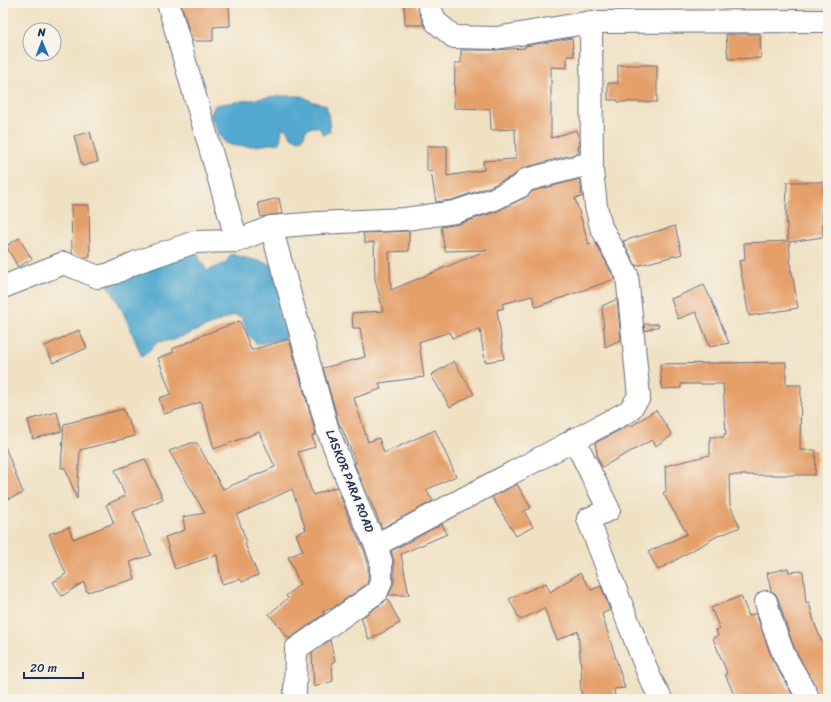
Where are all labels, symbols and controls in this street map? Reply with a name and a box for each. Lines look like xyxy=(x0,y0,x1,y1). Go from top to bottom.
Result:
north arrow xyxy=(22,22,62,62)
text: N xyxy=(37,23,46,42)
street label: LASKOR PARA ROAD xyxy=(319,426,381,537)
scale bar xyxy=(24,654,83,680)
text: 20 m xyxy=(30,657,57,679)

